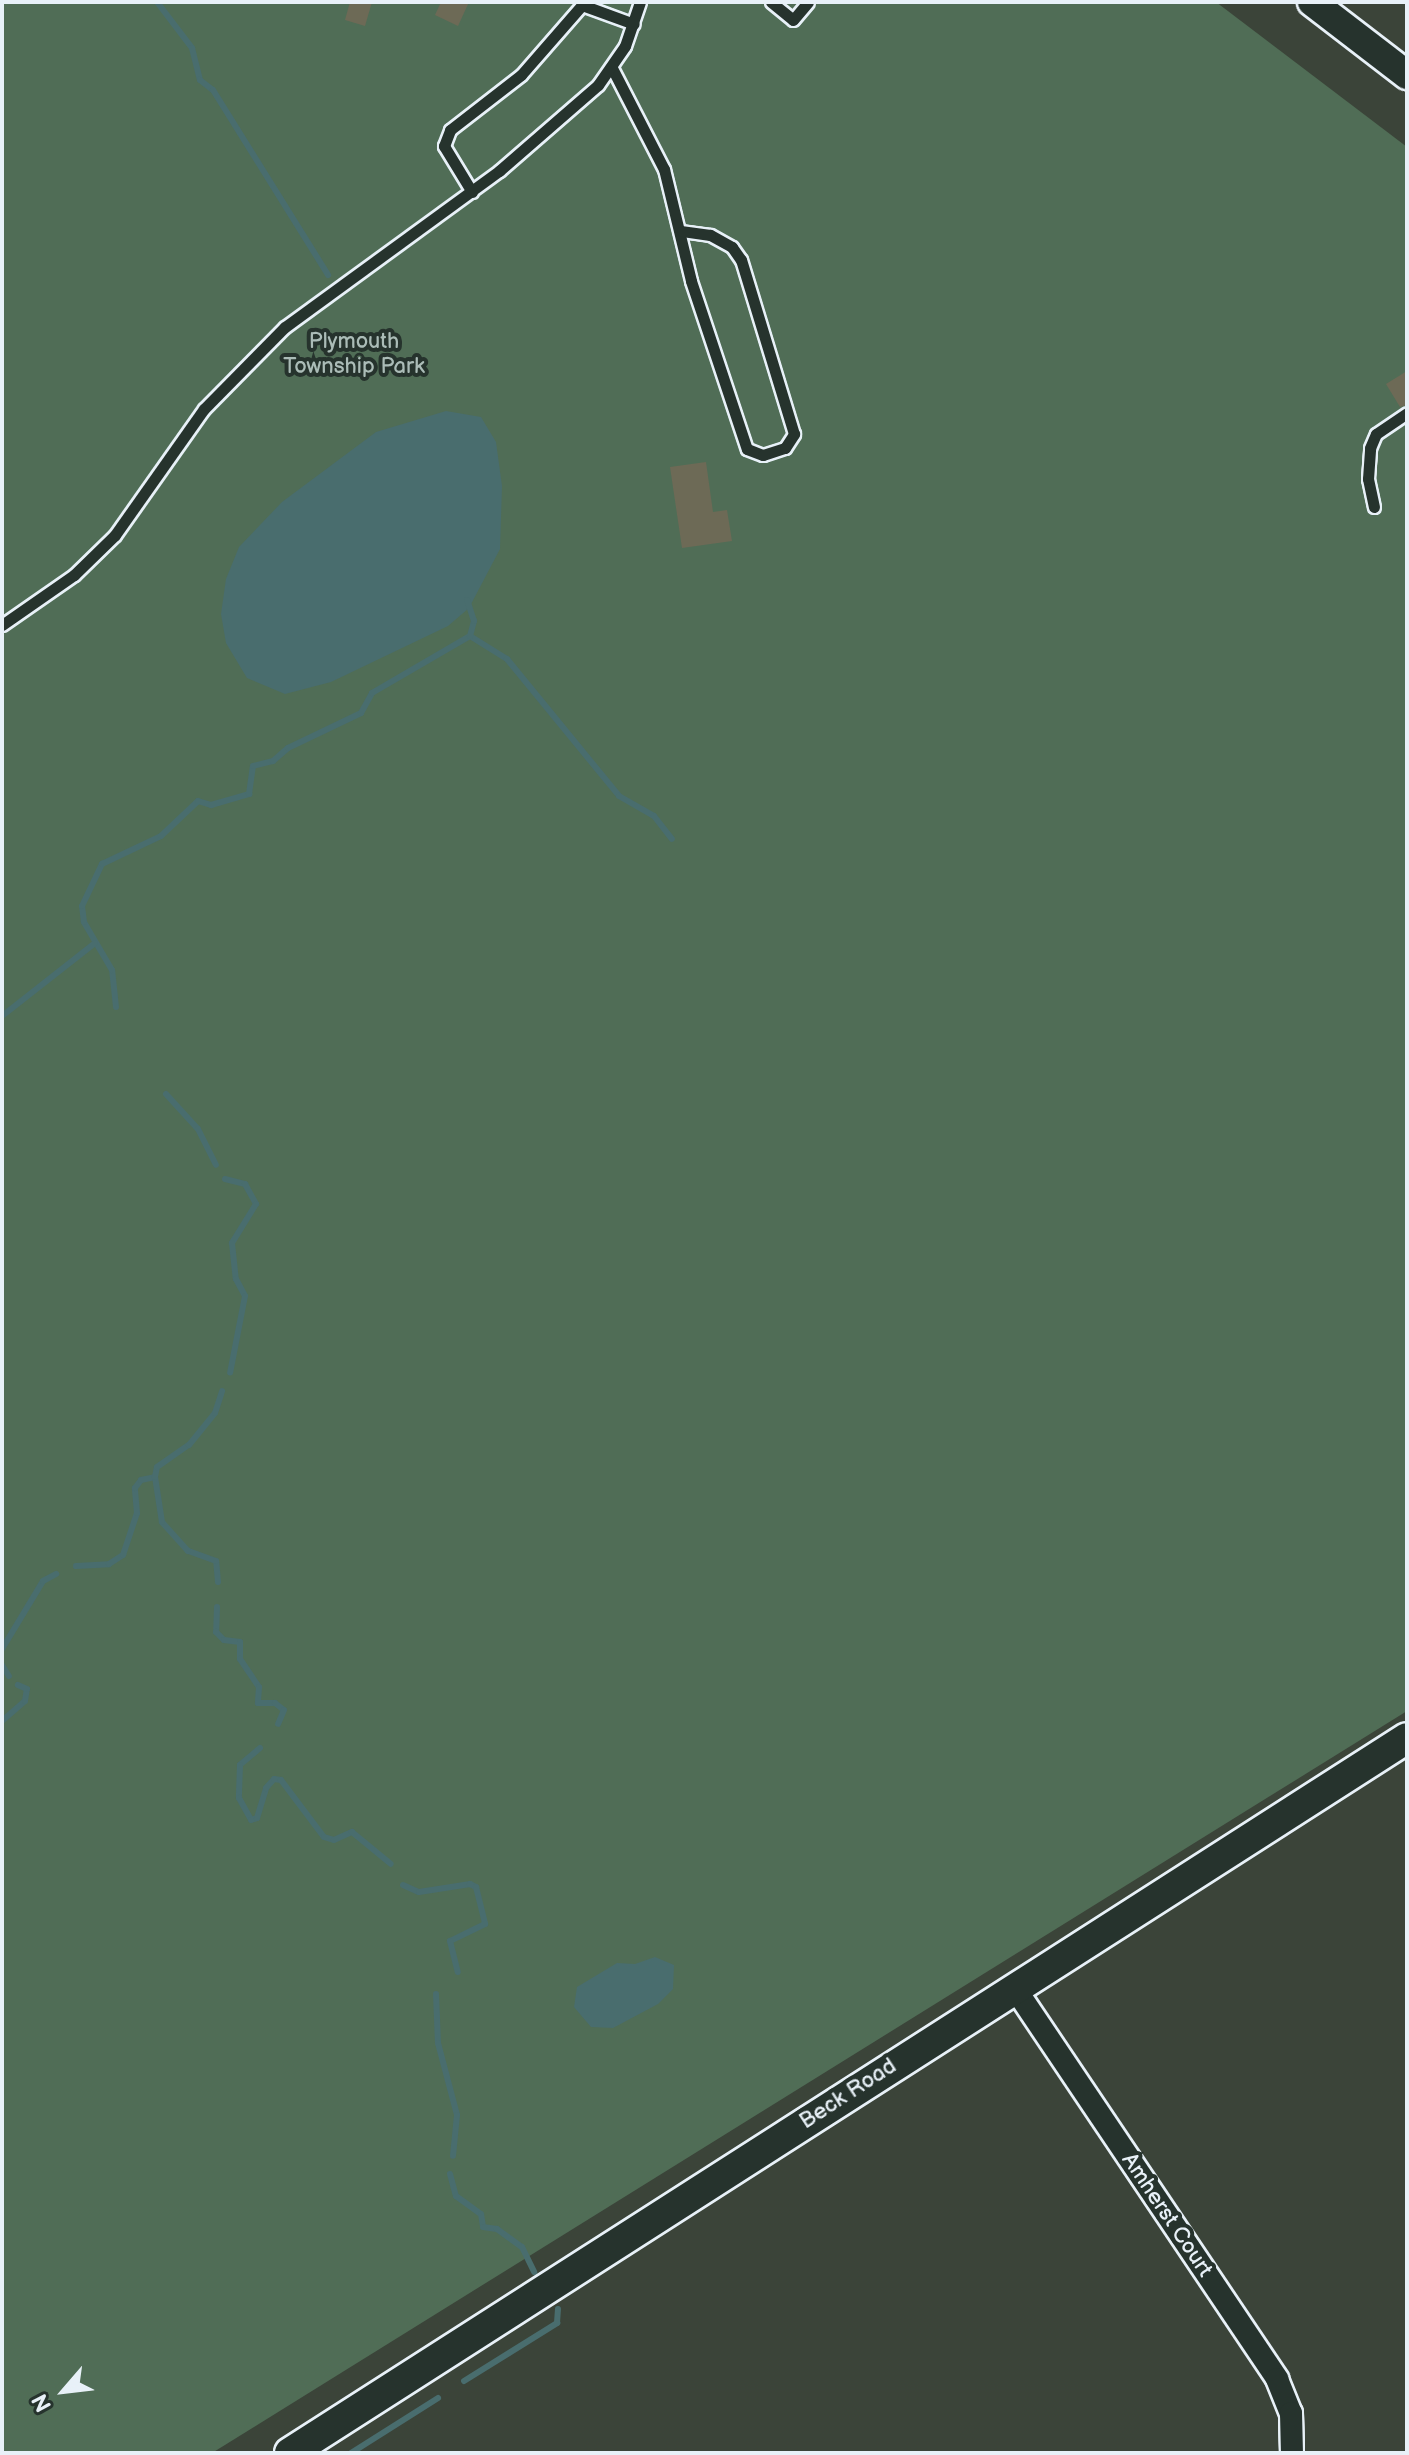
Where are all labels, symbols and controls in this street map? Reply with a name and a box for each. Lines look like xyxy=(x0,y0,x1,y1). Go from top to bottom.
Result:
park label: Plymouth Township Park xyxy=(283,328,425,380)
street label: Beck Road xyxy=(795,2053,901,2135)
street label: Amherst Court xyxy=(1116,2148,1218,2282)
north arrow xyxy=(24,2351,104,2431)
text: N xyxy=(27,2389,58,2416)

